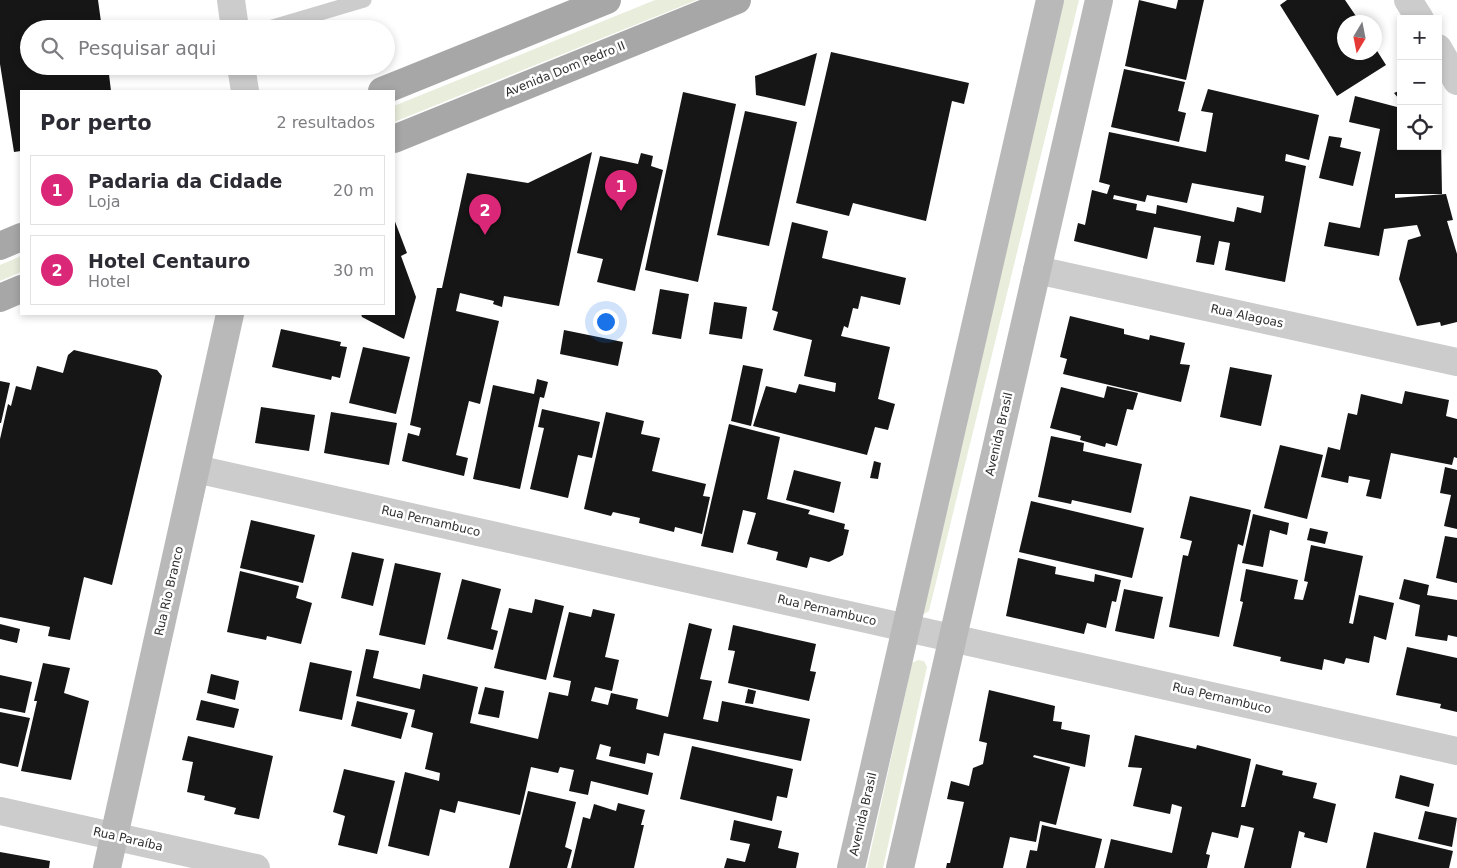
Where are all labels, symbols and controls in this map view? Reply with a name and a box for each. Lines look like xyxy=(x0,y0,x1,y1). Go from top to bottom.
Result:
north arrow xyxy=(1337,15,1382,60)
map controls xyxy=(1397,15,1442,150)
button: + xyxy=(1397,15,1442,60)
search box xyxy=(20,20,395,75)
icon: search xyxy=(38,34,66,62)
text: Pesquisar aqui xyxy=(78,37,216,59)
street label: Avenida Dom Pedro II xyxy=(503,38,627,100)
button: − xyxy=(1397,60,1442,105)
button: locate xyxy=(1397,105,1442,150)
text: Por perto xyxy=(40,111,152,135)
text: 2 resultados xyxy=(276,113,375,132)
text: Padaria da Cidade xyxy=(88,170,282,192)
pin: 1 xyxy=(605,170,637,211)
text: 1 xyxy=(51,181,63,200)
text: 20 m xyxy=(333,181,374,200)
text: Loja xyxy=(88,192,121,211)
pin: 2 xyxy=(469,194,501,235)
text: Hotel Centauro xyxy=(88,250,250,272)
text: 2 xyxy=(51,261,63,280)
text: 30 m xyxy=(333,261,374,280)
text: Hotel xyxy=(88,272,130,291)
street label: Rua Alagoas xyxy=(1209,301,1285,331)
your location xyxy=(593,309,619,335)
street label: Avenida Brasil xyxy=(983,391,1015,477)
street label: Rua Pernambuco xyxy=(380,503,482,539)
street label: Rua Rio Branco xyxy=(152,545,186,637)
street label: Rua Pernambuco xyxy=(776,592,878,628)
street label: Rua Pernambuco xyxy=(1171,680,1273,716)
street label: Avenida Brasil xyxy=(847,771,879,857)
street label: Rua Paraíba xyxy=(92,824,164,854)

